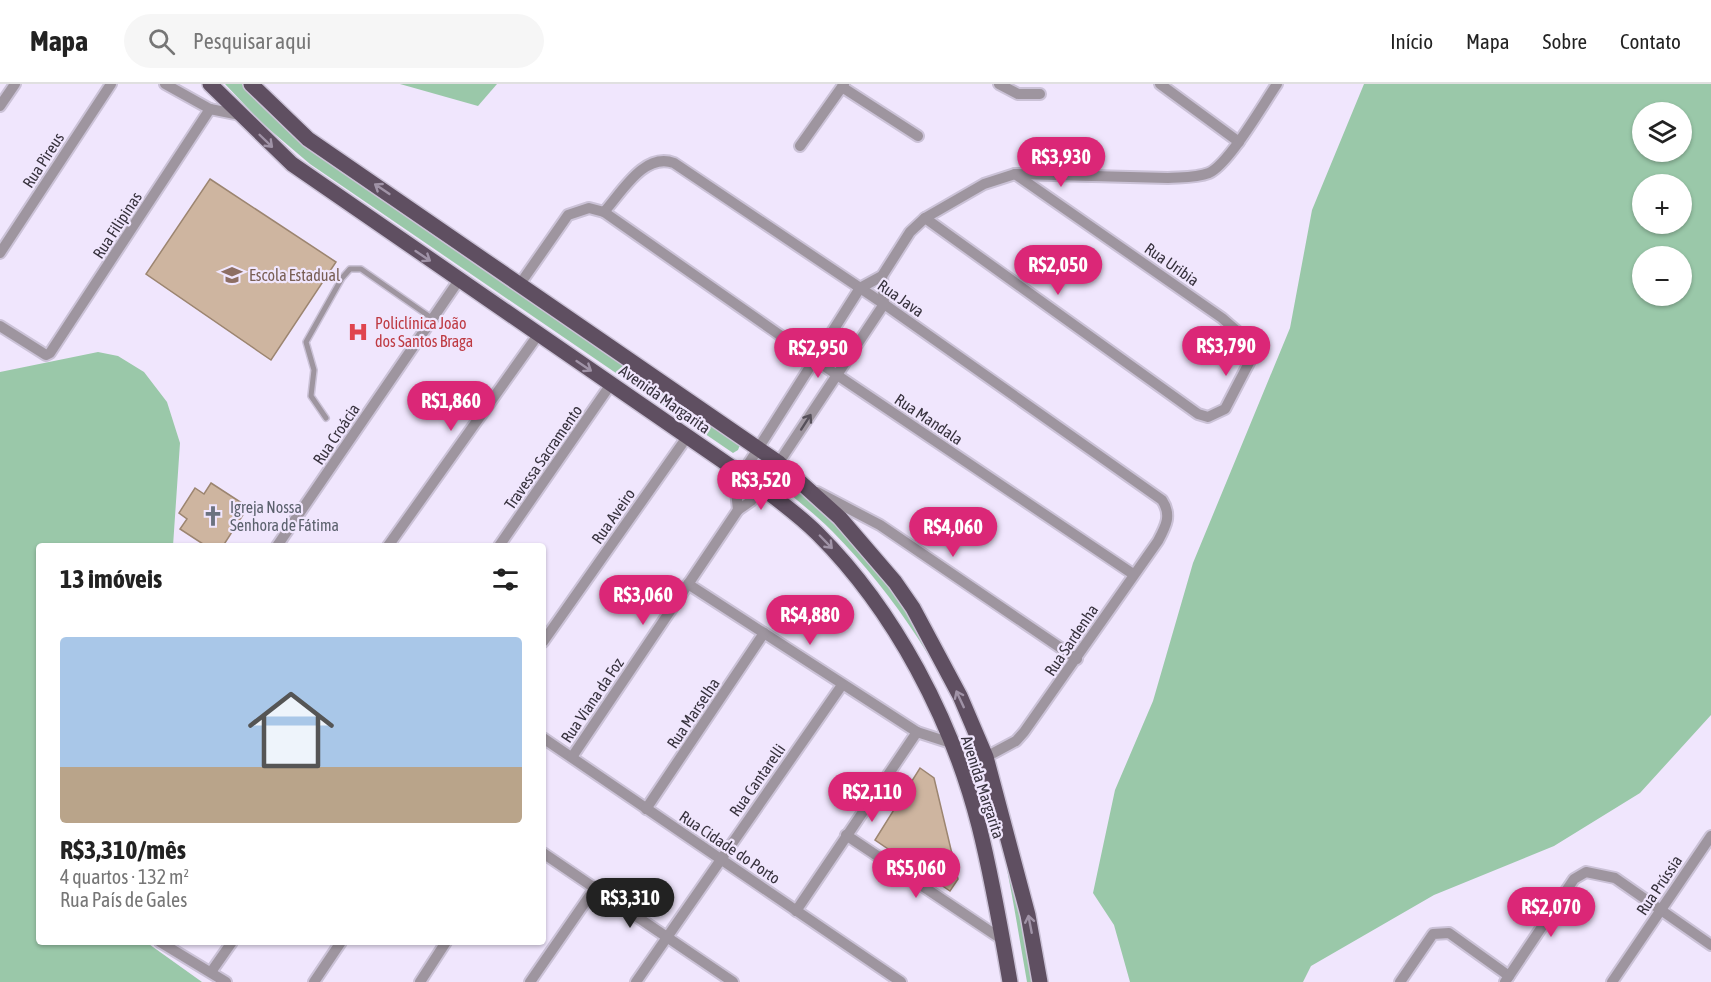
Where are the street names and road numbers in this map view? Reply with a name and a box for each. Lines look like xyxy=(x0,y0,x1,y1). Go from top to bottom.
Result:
street label: Rua Pireus xyxy=(19,129,68,191)
street label: Rua Filipinas xyxy=(89,188,146,262)
street label: Rua Uribia xyxy=(1141,239,1203,289)
street label: Rua Java xyxy=(875,276,927,320)
street label: Avenida Margarita xyxy=(615,361,714,438)
street label: Rua Mandala xyxy=(892,390,966,448)
street label: Rua Croácia xyxy=(309,400,363,468)
street label: Travessa Sacramento xyxy=(500,401,586,513)
street label: Rua Aveiro xyxy=(588,485,638,547)
street label: Rua Sardenha xyxy=(1041,601,1101,679)
street label: Rua Viana da Foz xyxy=(557,654,627,746)
street label: Rua Marselha xyxy=(663,675,723,751)
street label: Avenida Margarita xyxy=(957,733,1008,841)
street label: Rua Cantarelli xyxy=(726,740,788,820)
street label: Rua Cidade do Porto xyxy=(676,807,784,887)
street label: Rua Prússia xyxy=(1633,852,1685,918)

